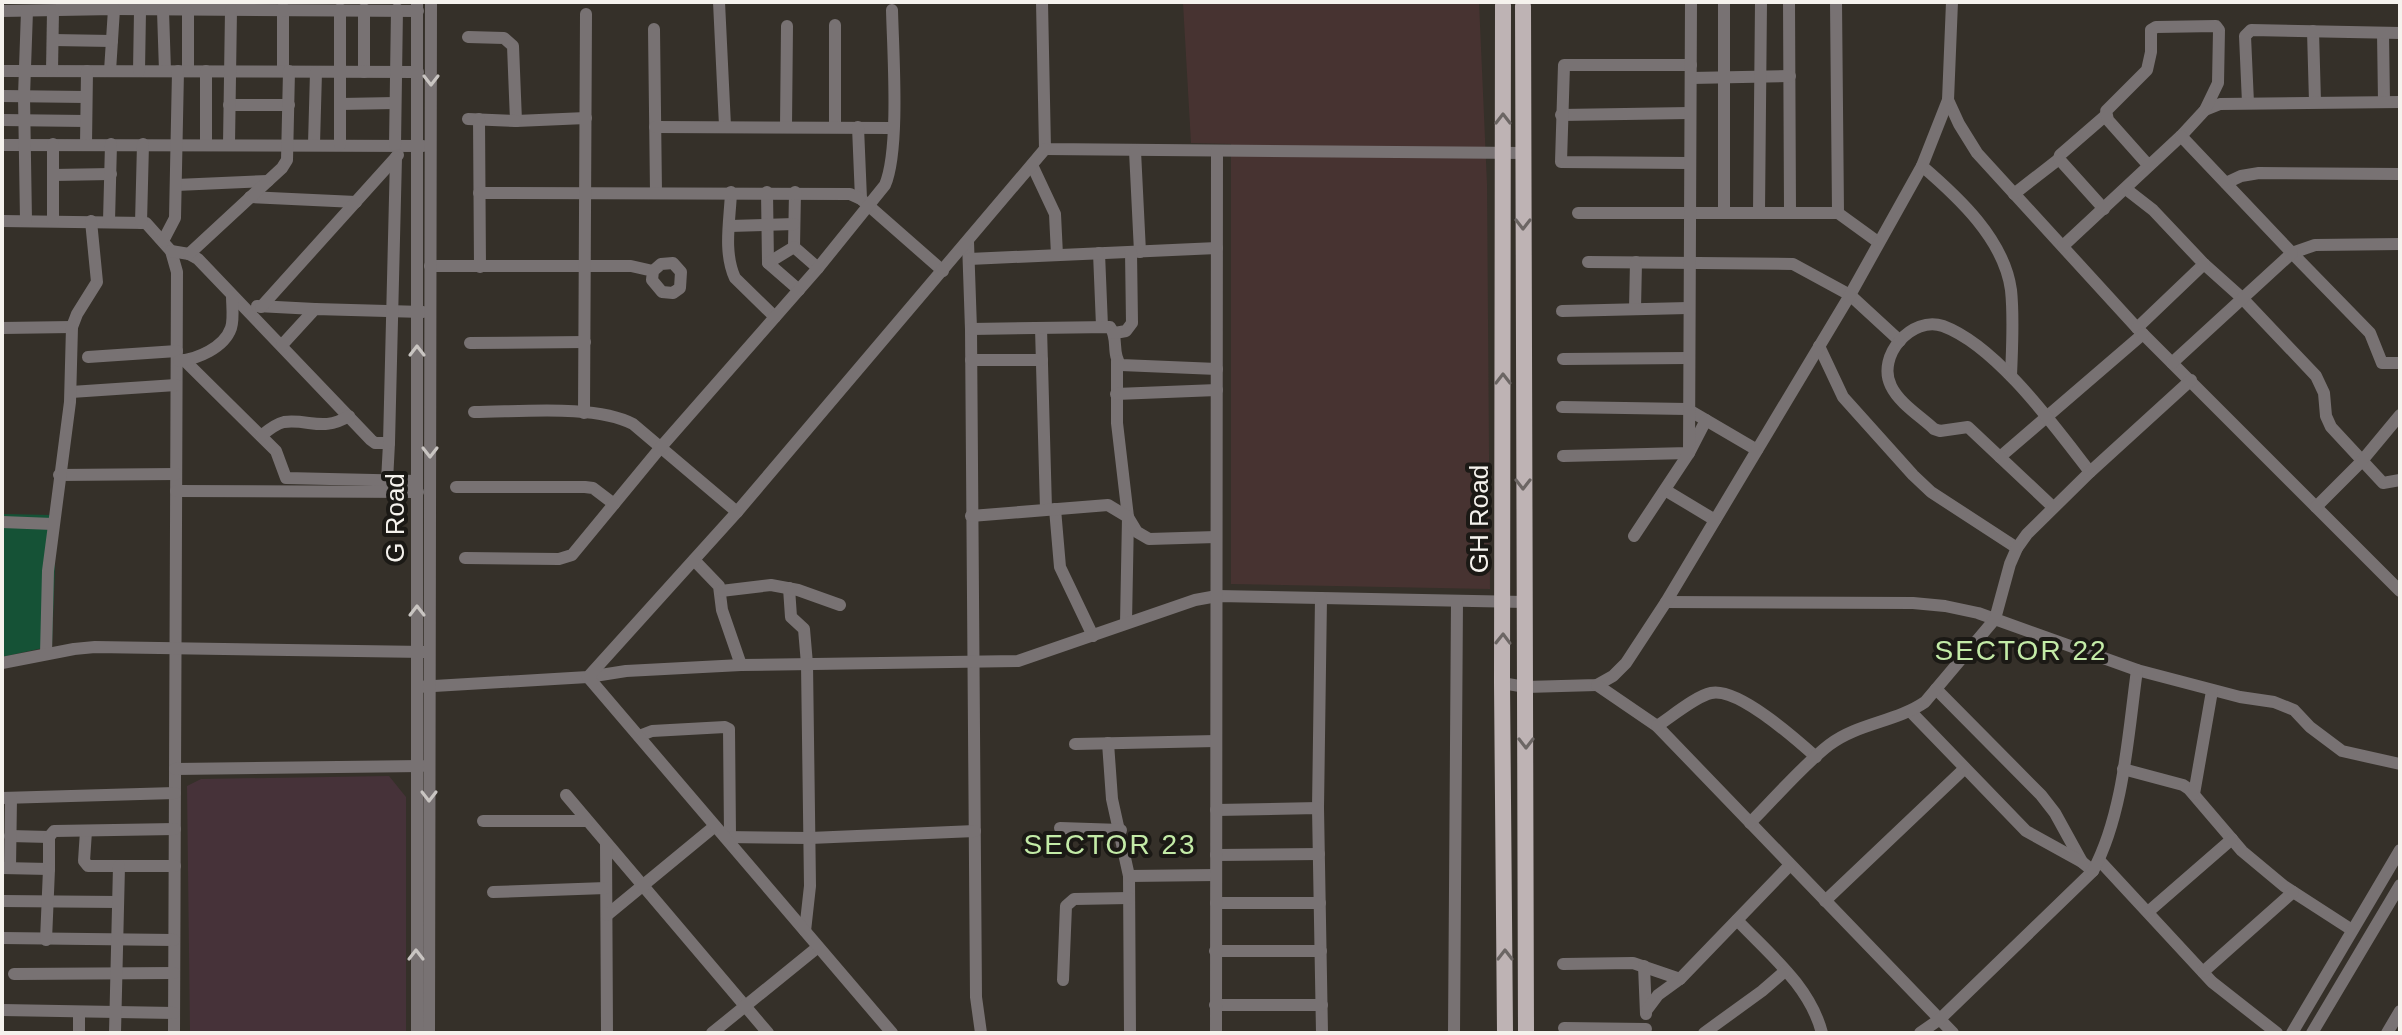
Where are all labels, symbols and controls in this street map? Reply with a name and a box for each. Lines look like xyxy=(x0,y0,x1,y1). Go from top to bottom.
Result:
one-way arrow xyxy=(422,74,440,87)
one-way arrow xyxy=(1494,112,1512,125)
one-way arrow xyxy=(1514,218,1532,231)
one-way arrow xyxy=(408,344,426,357)
one-way arrow xyxy=(1494,372,1512,385)
one-way arrow xyxy=(421,446,439,459)
street label: GH Road xyxy=(1464,465,1494,573)
street label: G Road xyxy=(380,473,410,563)
one-way arrow xyxy=(1514,478,1532,491)
one-way arrow xyxy=(408,604,426,617)
one-way arrow xyxy=(1494,632,1512,645)
district label: SECTOR 22 xyxy=(1934,635,2108,666)
one-way arrow xyxy=(1517,737,1535,750)
one-way arrow xyxy=(420,790,438,803)
district label: SECTOR 23 xyxy=(1023,829,1197,860)
one-way arrow xyxy=(407,948,425,961)
one-way arrow xyxy=(1496,948,1513,961)

